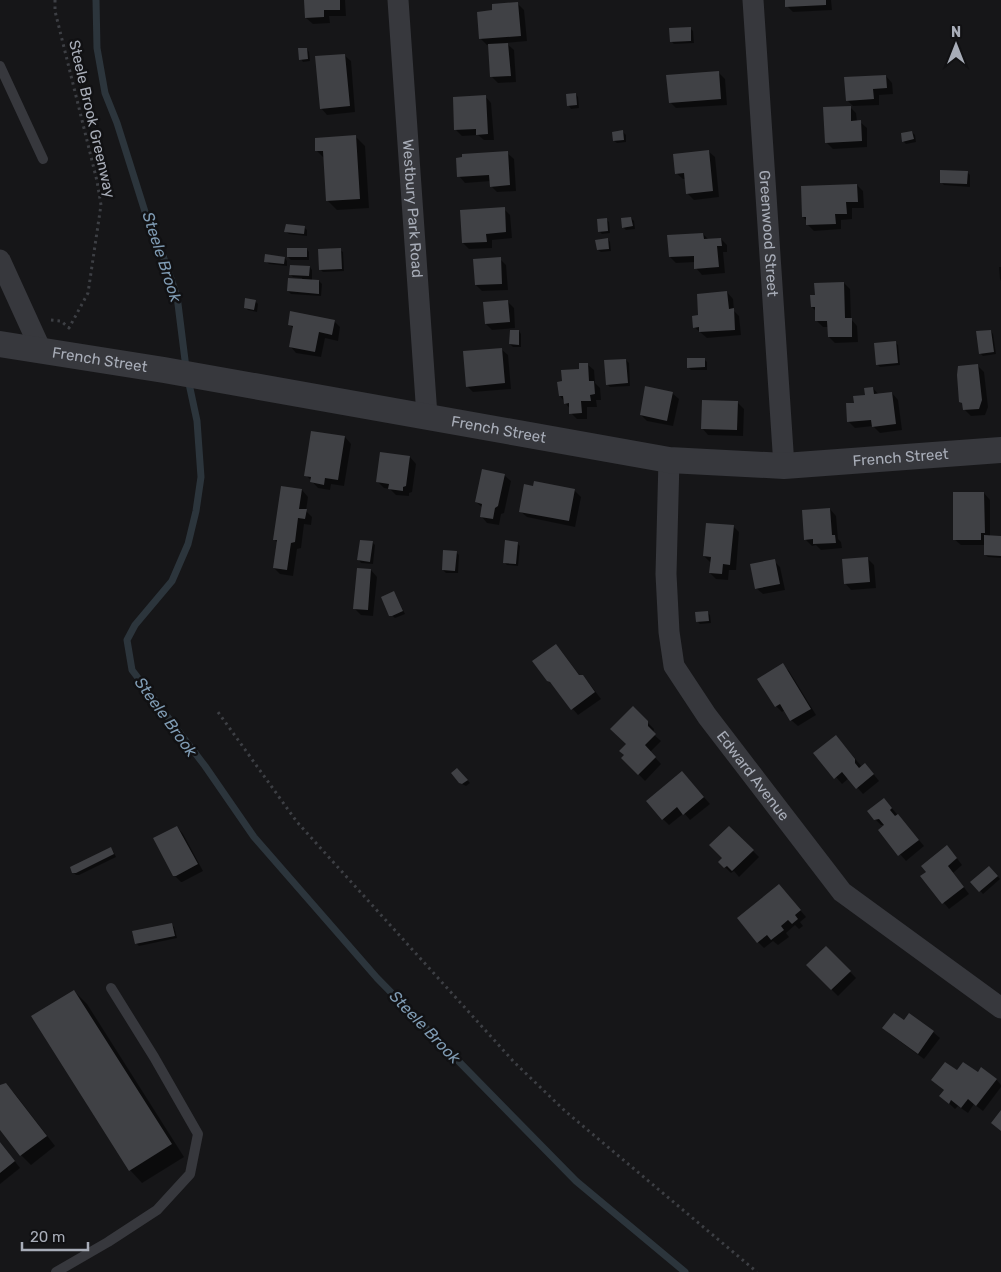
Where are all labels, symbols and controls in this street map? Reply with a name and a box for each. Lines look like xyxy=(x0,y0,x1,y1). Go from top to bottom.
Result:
north arrow xyxy=(931,20,981,70)
text: N xyxy=(951,24,961,41)
street label: Steele Brook Greenway xyxy=(65,38,119,200)
street label: Westbury Park Road xyxy=(399,138,426,279)
street label: Greenwood Street xyxy=(755,170,782,297)
water label: Steele Brook xyxy=(138,209,186,305)
street label: French Street xyxy=(51,343,149,376)
street label: French Street xyxy=(450,412,548,447)
street label: French Street xyxy=(852,445,949,470)
water label: Steele Brook xyxy=(131,673,202,761)
street label: Edward Avenue xyxy=(713,728,793,824)
water label: Steele Brook xyxy=(386,987,465,1068)
scale bar xyxy=(22,1220,89,1252)
text: 20 m xyxy=(30,1228,65,1246)

